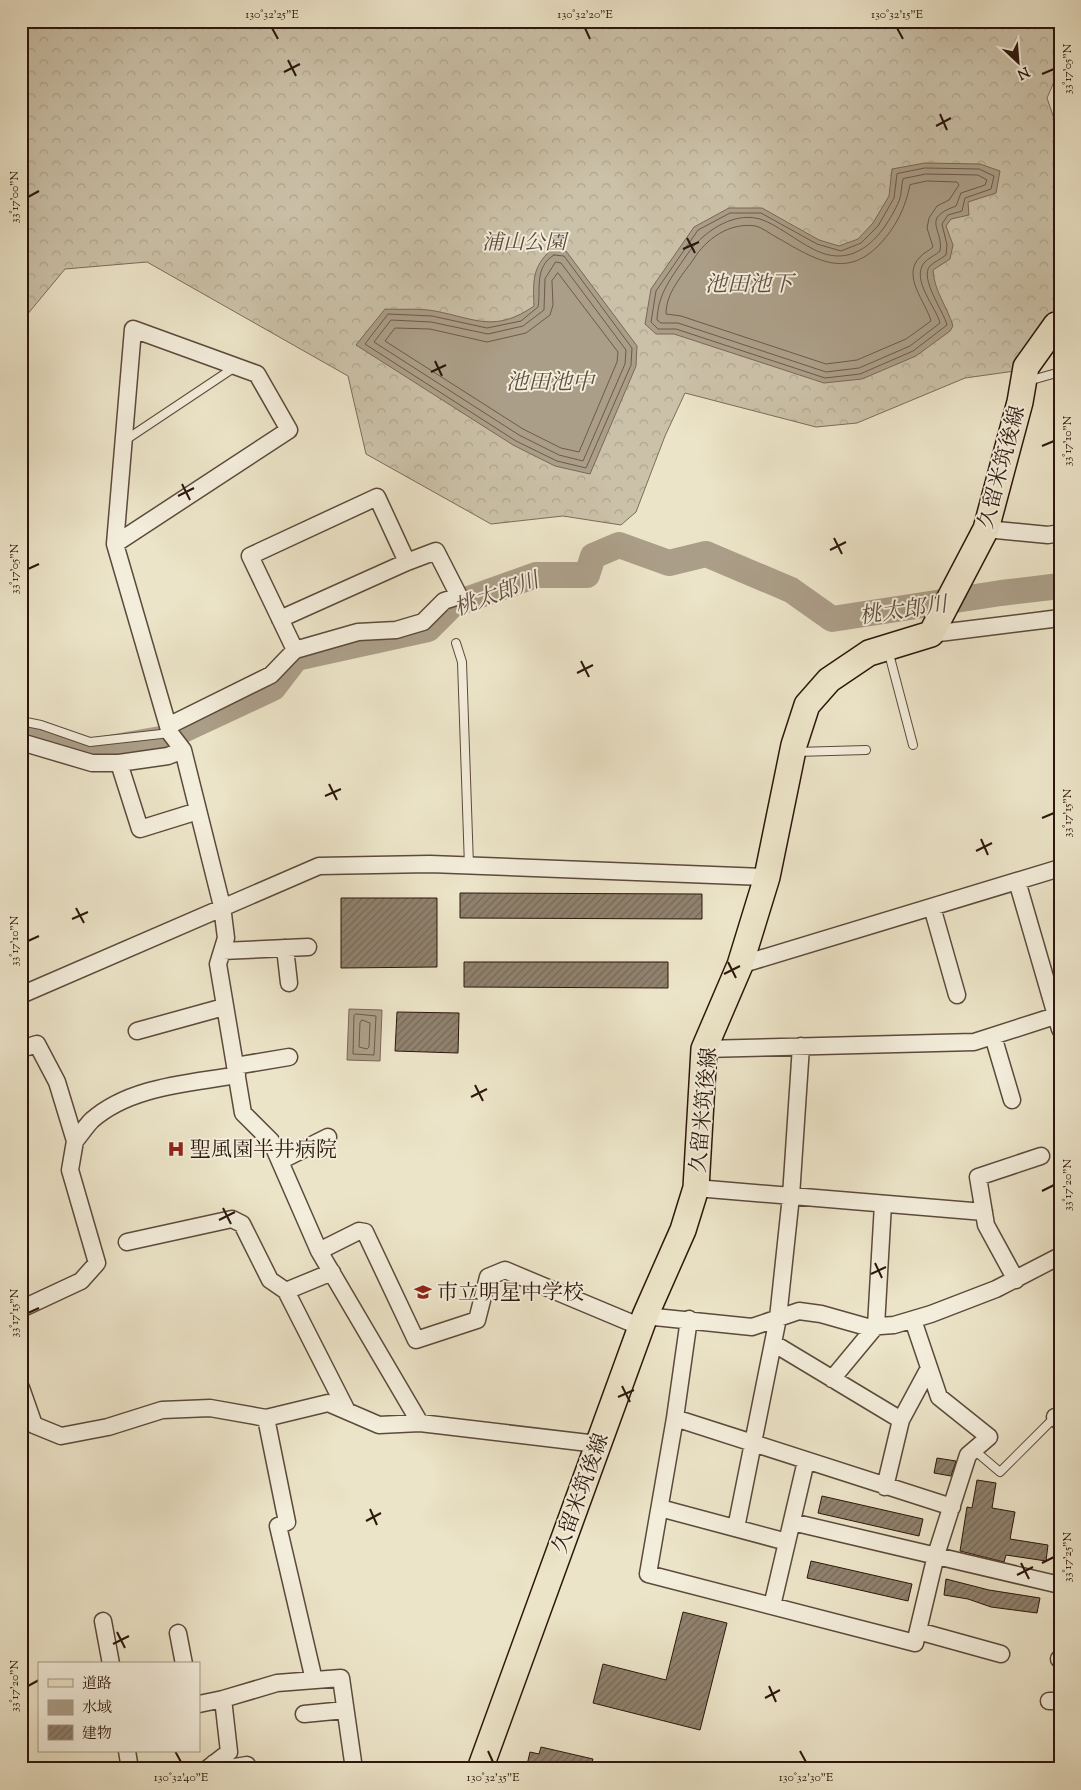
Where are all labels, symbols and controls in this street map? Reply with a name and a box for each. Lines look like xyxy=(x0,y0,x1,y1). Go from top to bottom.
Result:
text: 130°32'25"E xyxy=(245,6,299,24)
text: 130°32'20"E xyxy=(557,6,613,24)
text: 130°32'15"E xyxy=(871,6,924,24)
north arrow xyxy=(994,38,1044,88)
text: 33°17'05"N xyxy=(1059,43,1077,94)
text: N xyxy=(1013,60,1032,83)
text: 33°17'00"N xyxy=(6,170,24,223)
park label: 浦山公園 xyxy=(482,229,569,259)
water label: 池田池下 xyxy=(705,270,797,302)
water label: 池田池中 xyxy=(506,368,596,400)
street label: 久留米筑後線 xyxy=(972,403,1034,532)
text: 33°17'10"N xyxy=(1059,415,1077,466)
text: 33°17'05"N xyxy=(6,543,24,594)
water label: 桃太郎川 xyxy=(450,565,546,626)
water label: 桃太郎川 xyxy=(858,590,951,634)
text: 33°17'15"N xyxy=(1059,788,1077,837)
text: 33°17'10"N xyxy=(6,915,24,966)
street label: 久留米筑後線 xyxy=(685,1046,725,1174)
place label: 聖風園半井病院 xyxy=(190,1136,337,1166)
hospital icon: 聖風園半井病院 xyxy=(166,1139,186,1159)
text: 33°17'20"N xyxy=(1059,1158,1077,1211)
place label: 市立明星中学校 xyxy=(437,1279,584,1309)
school or university icon: 市立明星中学校 xyxy=(413,1282,433,1302)
text: 33°17'15"N xyxy=(6,1288,24,1337)
street label: 久留米筑後線 xyxy=(546,1429,618,1558)
text: 33°17'25"N xyxy=(1059,1531,1077,1582)
text: 33°17'20"N xyxy=(6,1659,24,1712)
legend xyxy=(38,1662,200,1752)
text: 道路 xyxy=(82,1674,112,1695)
text: 水域 xyxy=(82,1698,112,1719)
text: 建物 xyxy=(82,1724,112,1745)
text: 130°32'40"E xyxy=(154,1769,209,1787)
text: 130°32'35"E xyxy=(467,1769,520,1787)
text: 130°32'30"E xyxy=(779,1769,834,1787)

